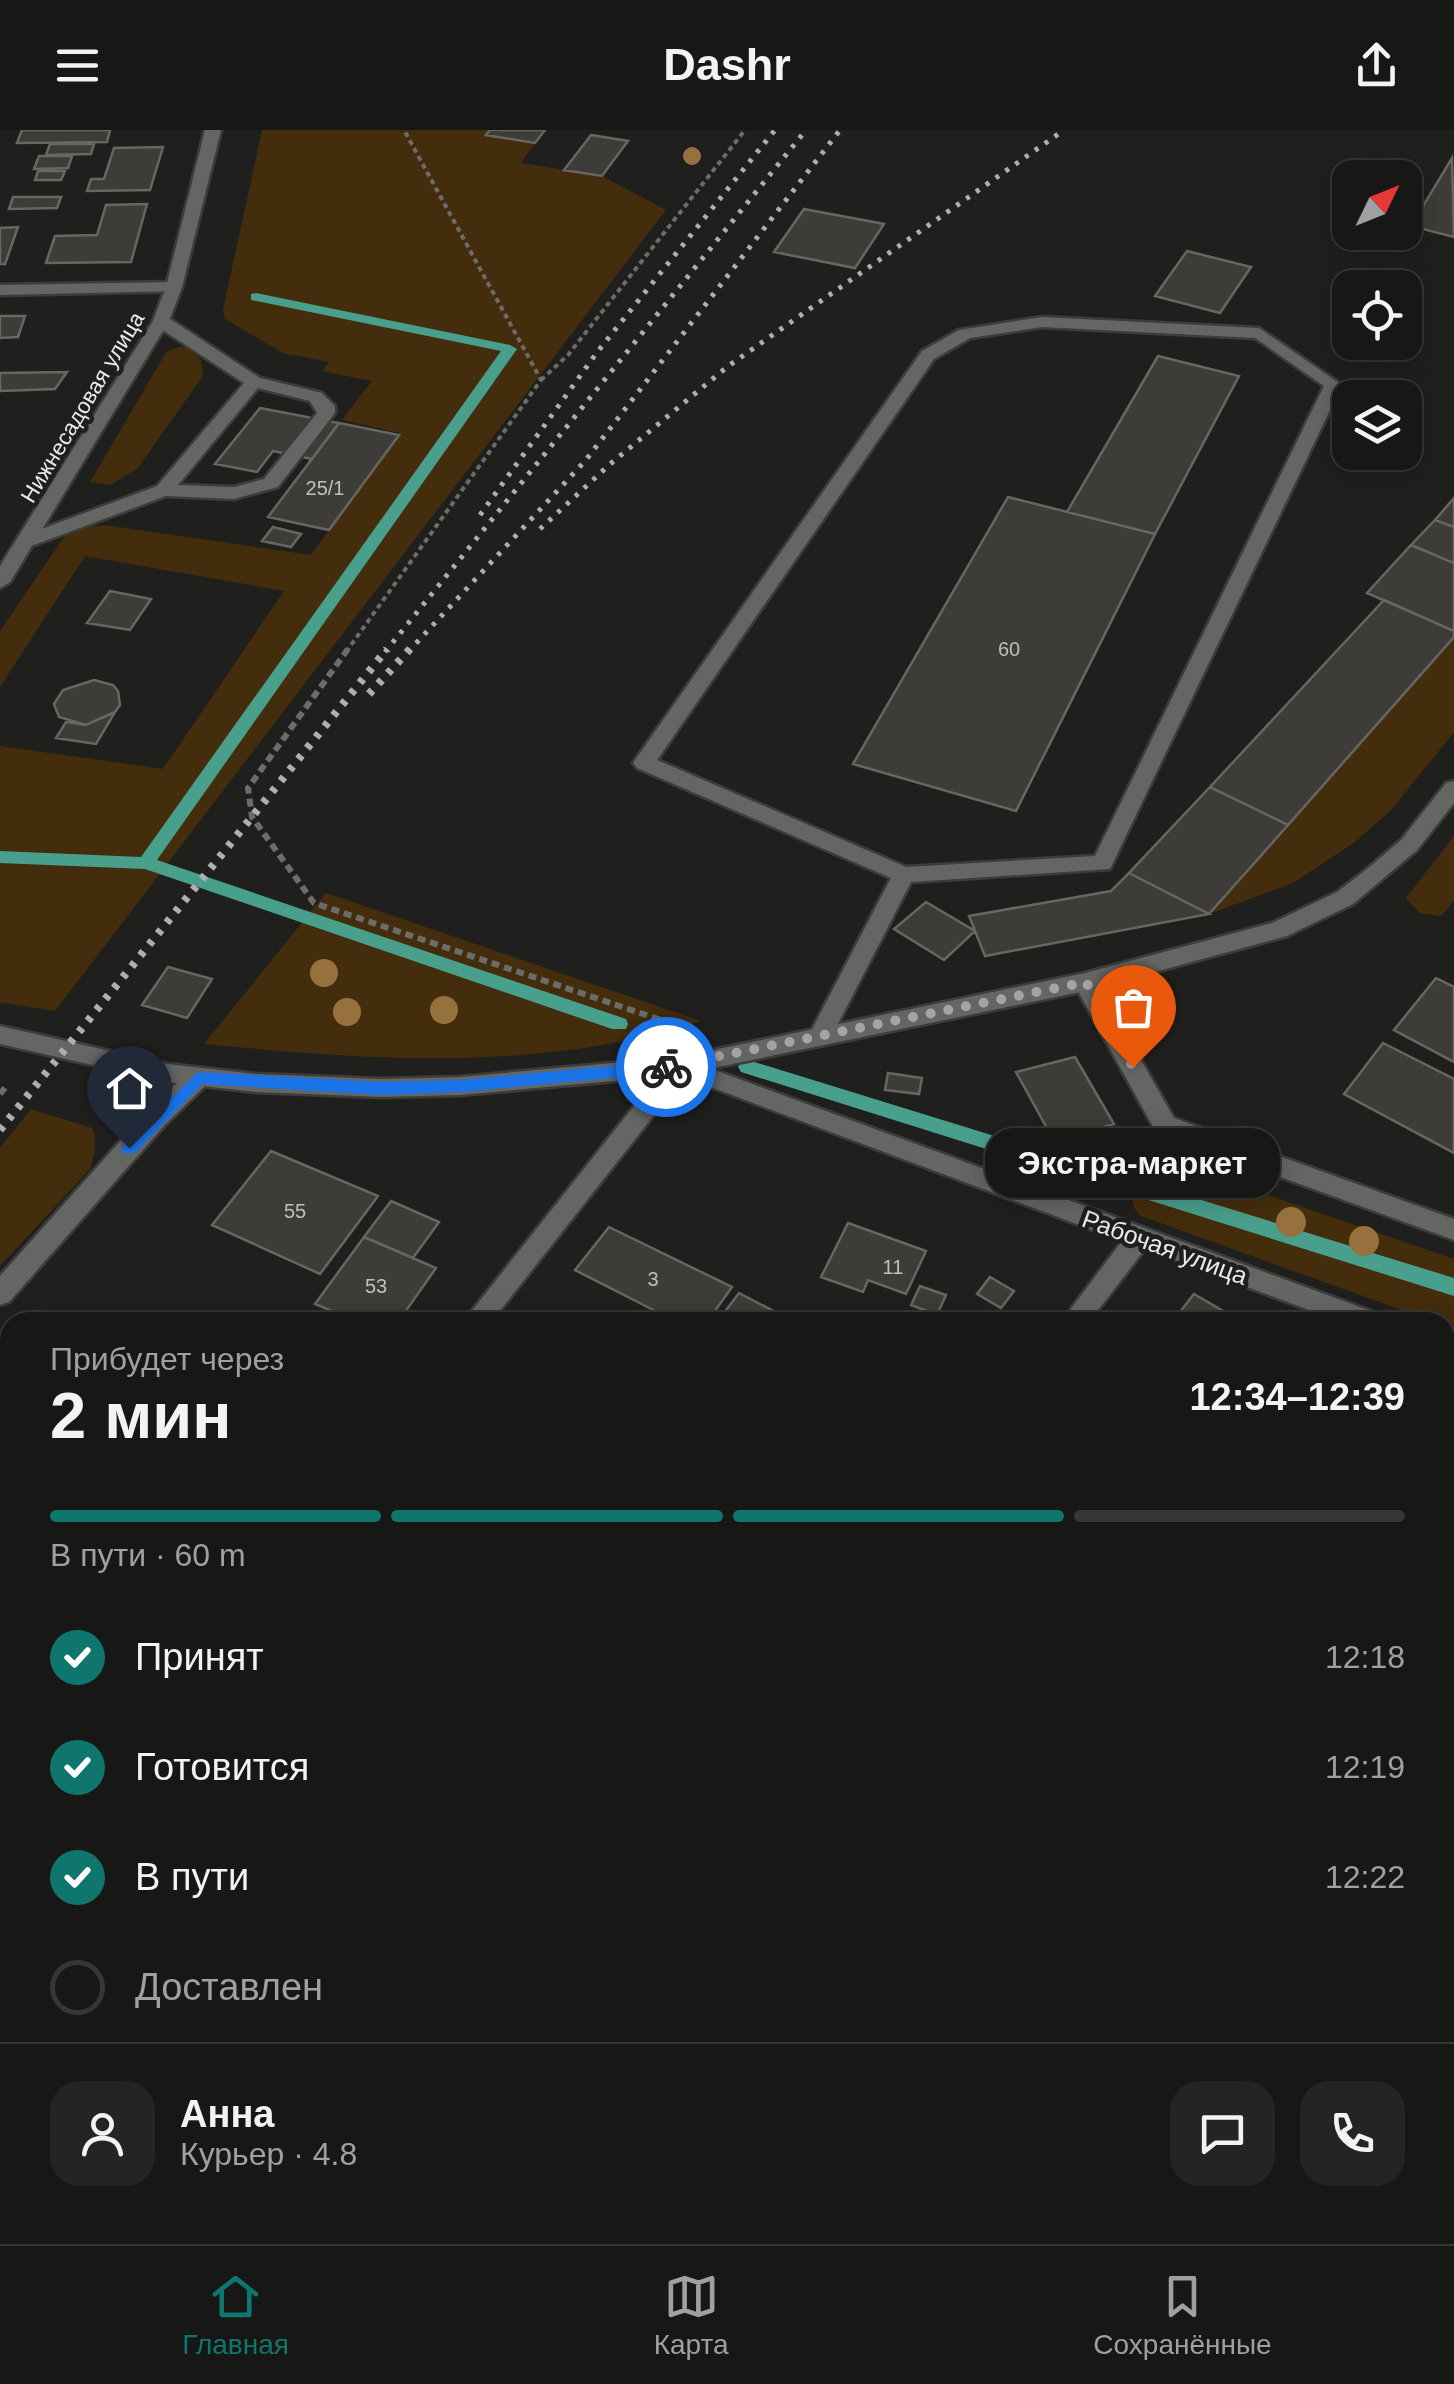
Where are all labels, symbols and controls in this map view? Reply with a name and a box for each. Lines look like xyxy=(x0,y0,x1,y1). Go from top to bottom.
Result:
icon: menu xyxy=(50,38,105,93)
icon: share xyxy=(1349,38,1404,93)
text: Dashr xyxy=(663,39,791,90)
north arrow xyxy=(1332,160,1422,250)
map controls xyxy=(1332,160,1422,470)
button: locate xyxy=(1332,270,1422,360)
street label: Нижнесадовая улица xyxy=(16,307,150,507)
button: layers xyxy=(1332,380,1422,470)
house number: 25/1 xyxy=(306,477,344,499)
house number: 60 xyxy=(998,638,1020,660)
pin xyxy=(1091,965,1176,1068)
icon: bag xyxy=(1106,980,1161,1035)
courier xyxy=(616,1017,716,1117)
icon: bike xyxy=(639,1040,694,1095)
pin xyxy=(87,1046,172,1149)
icon: home xyxy=(102,1061,157,1116)
callout: Экстра-маркет xyxy=(986,1127,1280,1197)
text: Экстра-маркет xyxy=(1018,1145,1247,1181)
house number: 55 xyxy=(284,1200,306,1222)
street label: Рабочая улица xyxy=(1079,1204,1251,1290)
house number: 11 xyxy=(883,1256,903,1278)
house number: 3 xyxy=(647,1268,659,1290)
house number: 53 xyxy=(365,1275,387,1297)
text: Прибудет через xyxy=(50,1341,284,1377)
text: 12:34–12:39 xyxy=(1189,1376,1405,1418)
text: 2 мин xyxy=(50,1379,232,1452)
text: В пути · 60 m xyxy=(50,1537,246,1573)
icon: check xyxy=(50,1630,105,1685)
text: Принят xyxy=(135,1636,264,1678)
text: 12:18 xyxy=(1325,1639,1405,1675)
icon: check xyxy=(50,1740,105,1795)
text: Готовится xyxy=(135,1746,309,1788)
text: 12:19 xyxy=(1325,1749,1405,1785)
icon: check xyxy=(50,1850,105,1905)
text: В пути xyxy=(135,1856,249,1898)
text: 12:22 xyxy=(1325,1859,1405,1895)
text: Доставлен xyxy=(135,1966,323,2008)
button: person xyxy=(50,2081,155,2186)
button: chat xyxy=(1170,2081,1275,2186)
button: phone xyxy=(1300,2081,1405,2186)
text: Анна xyxy=(180,2093,274,2135)
text: Курьер · 4.8 xyxy=(180,2136,357,2172)
tab: Главная xyxy=(182,2269,289,2361)
tab: Карта xyxy=(654,2269,729,2361)
tab: Сохранённые xyxy=(1093,2269,1272,2361)

